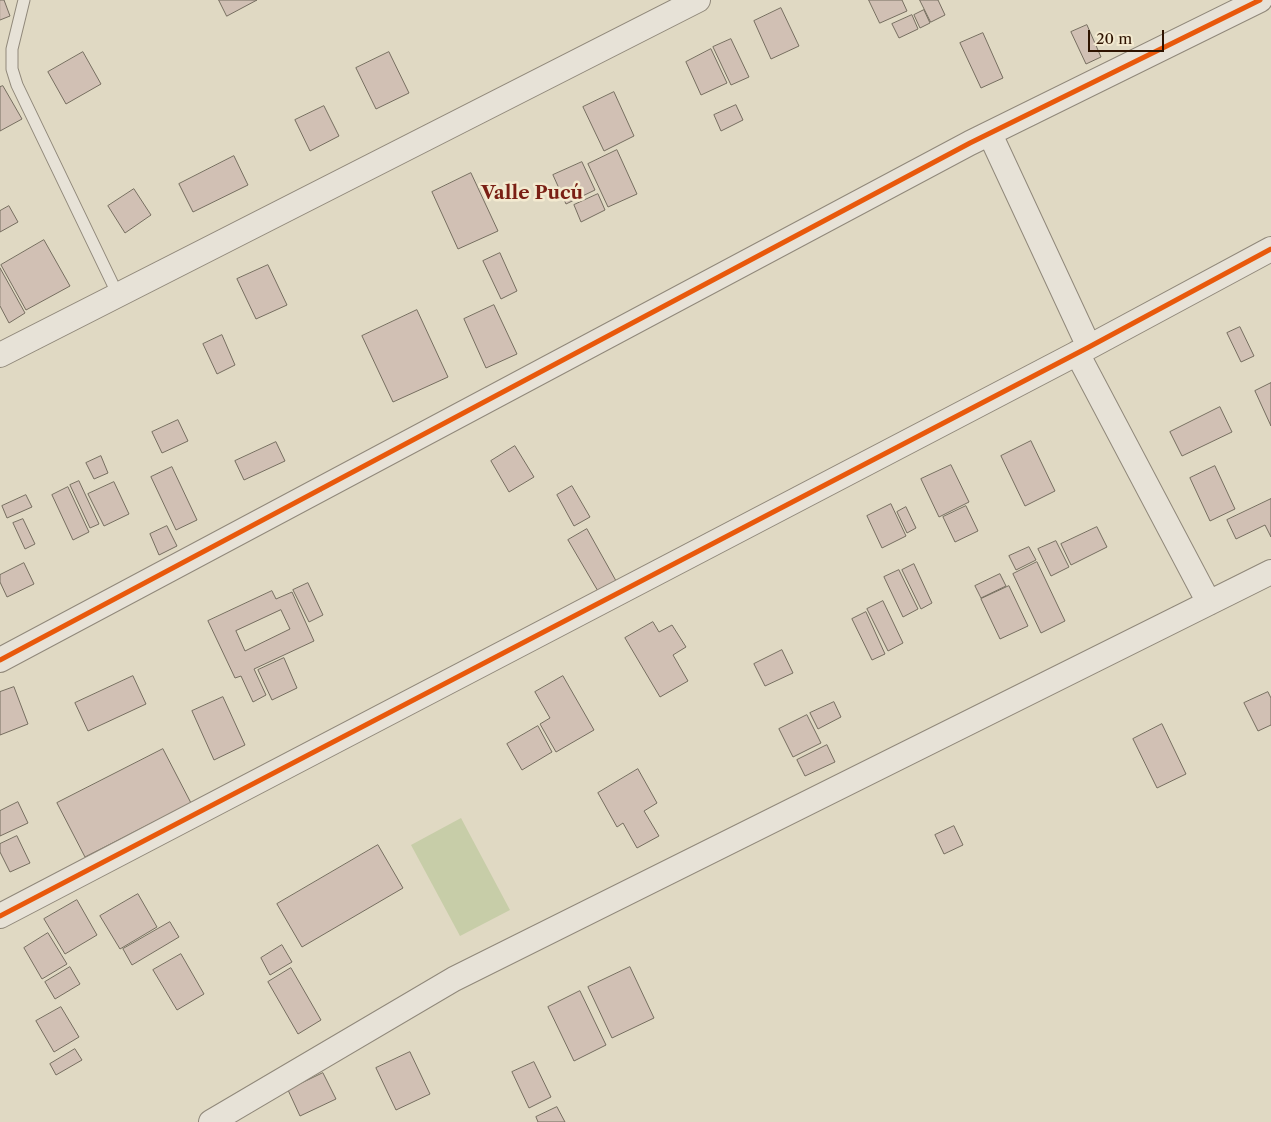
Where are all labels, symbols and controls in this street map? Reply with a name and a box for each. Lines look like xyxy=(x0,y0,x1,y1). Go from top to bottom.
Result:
scale bar xyxy=(1091,20,1167,52)
text: 20 m xyxy=(1096,29,1132,48)
district label: Valle Pucú xyxy=(481,183,583,205)

